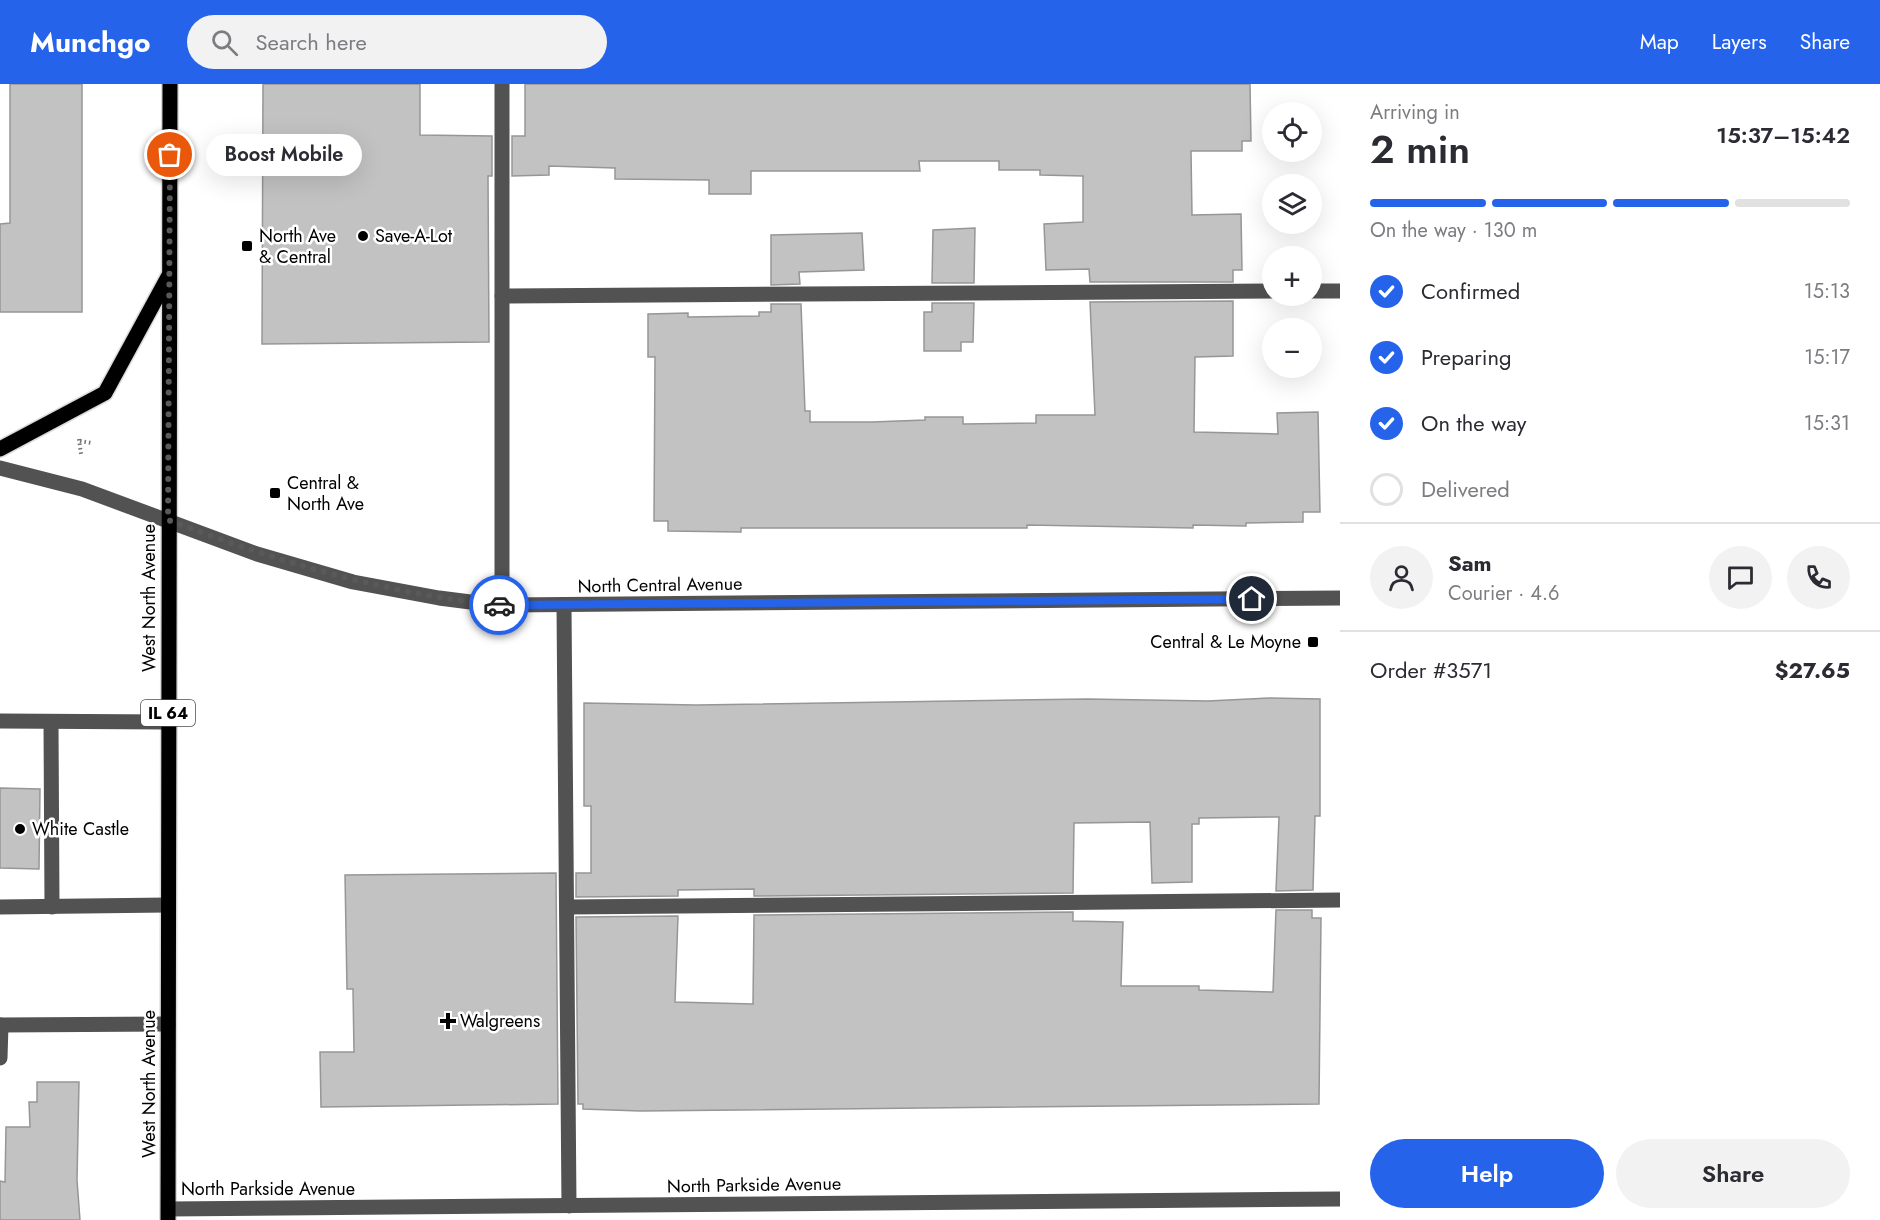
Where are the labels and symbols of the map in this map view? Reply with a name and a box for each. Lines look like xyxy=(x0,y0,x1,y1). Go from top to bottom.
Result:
pin xyxy=(144,129,195,180)
callout: Boost Mobile xyxy=(206,134,362,176)
place label: North Ave & Central xyxy=(259,223,336,270)
place label: Save-A-Lot xyxy=(375,223,453,249)
marker: Save-A-Lot xyxy=(356,229,370,243)
marker: North Ave & Central xyxy=(240,239,254,253)
place label: Central & North Ave xyxy=(287,470,364,517)
marker: Central & North Ave xyxy=(268,486,282,500)
street label: West North Avenue xyxy=(136,524,162,672)
street label: North Central Avenue xyxy=(577,571,743,599)
pin xyxy=(1226,573,1277,624)
courier xyxy=(469,575,529,635)
place label: Central & Le Moyne xyxy=(1150,629,1301,655)
marker: Central & Le Moyne xyxy=(1306,635,1320,649)
road number: IL 64 xyxy=(141,700,195,726)
place label: White Castle xyxy=(32,816,129,842)
marker: White Castle xyxy=(13,822,27,836)
place label: Walgreens xyxy=(460,1008,540,1034)
street label: West North Avenue xyxy=(136,1010,162,1158)
marker: Walgreens xyxy=(441,1014,455,1028)
street label: North Parkside Avenue xyxy=(667,1170,841,1200)
street label: North Parkside Avenue xyxy=(181,1176,355,1202)

